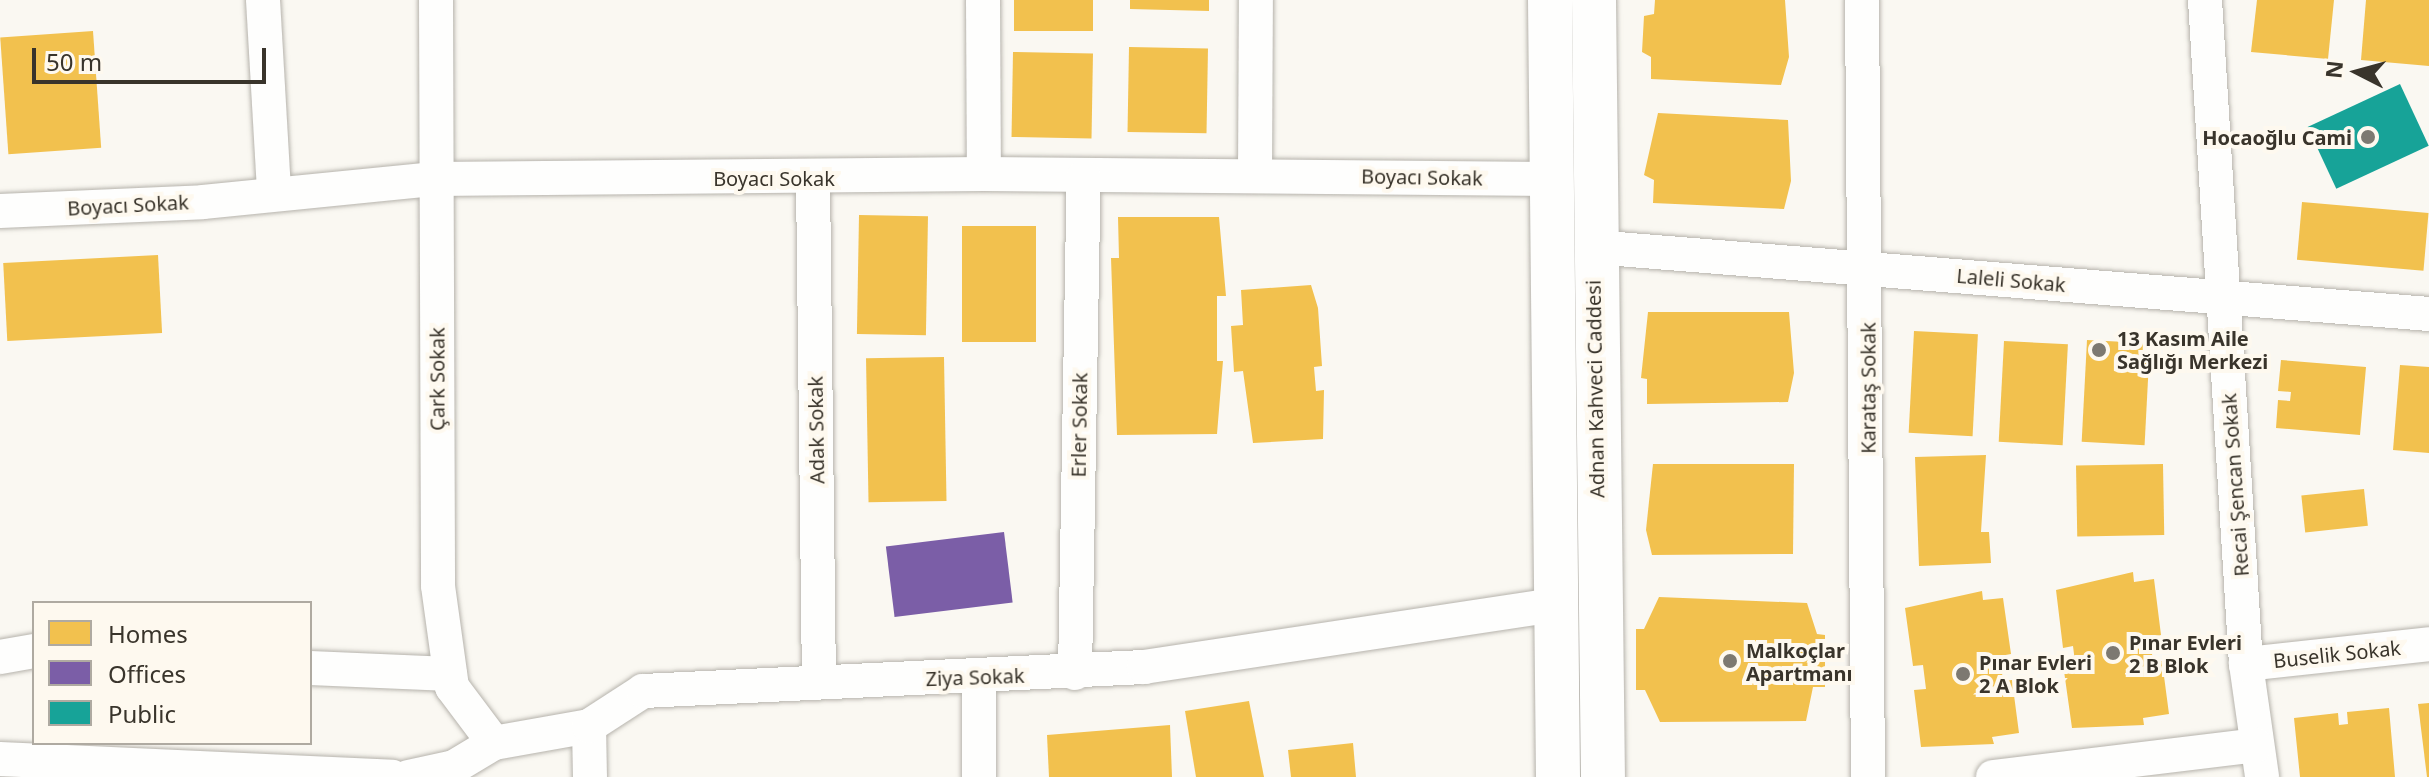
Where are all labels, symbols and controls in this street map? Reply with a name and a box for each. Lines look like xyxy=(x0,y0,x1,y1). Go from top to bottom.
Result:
scale bar xyxy=(36,32,270,82)
north arrow xyxy=(2317,32,2397,112)
text: 50 m xyxy=(46,45,102,78)
text: N xyxy=(2317,59,2349,80)
place label: Hocaoğlu Cami xyxy=(2202,125,2352,149)
marker: Hocaoğlu Cami xyxy=(2359,128,2377,146)
street label: Boyacı Sokak xyxy=(1361,164,1483,190)
street label: Boyacı Sokak xyxy=(713,166,835,190)
street label: Boyacı Sokak xyxy=(67,190,189,220)
street label: Laleli Sokak xyxy=(1956,263,2066,297)
street label: Adnan Kahveci Caddesi xyxy=(1581,280,1609,498)
street label: Karataş Sokak xyxy=(1856,322,1880,454)
place label: 13 Kasım Aile Sağlığı Merkezi xyxy=(2117,326,2268,373)
street label: Çark Sokak xyxy=(425,327,449,431)
marker: 13 Kasım Aile Sağlığı Merkezi xyxy=(2088,339,2110,361)
street label: Erler Sokak xyxy=(1066,372,1092,478)
street label: Adak Sokak xyxy=(803,376,829,484)
street label: Recai Şencan Sokak xyxy=(2217,393,2253,577)
legend xyxy=(32,601,312,745)
text: Homes xyxy=(108,617,188,650)
place label: Pınar Evleri 2 B Blok xyxy=(2129,630,2242,677)
street label: Buselik Sokak xyxy=(2272,635,2402,673)
place label: Malkoçlar Apartmanı xyxy=(1746,638,1853,685)
marker: Pınar Evleri 2 B Blok xyxy=(2104,644,2122,662)
place label: Pınar Evleri 2 A Blok xyxy=(1979,650,2092,697)
marker: Malkoçlar Apartmanı xyxy=(1721,652,1739,670)
text: Offices xyxy=(108,657,186,690)
street label: Ziya Sokak xyxy=(925,663,1025,691)
marker: Pınar Evleri 2 A Blok xyxy=(1954,665,1972,683)
text: Public xyxy=(108,697,176,730)

